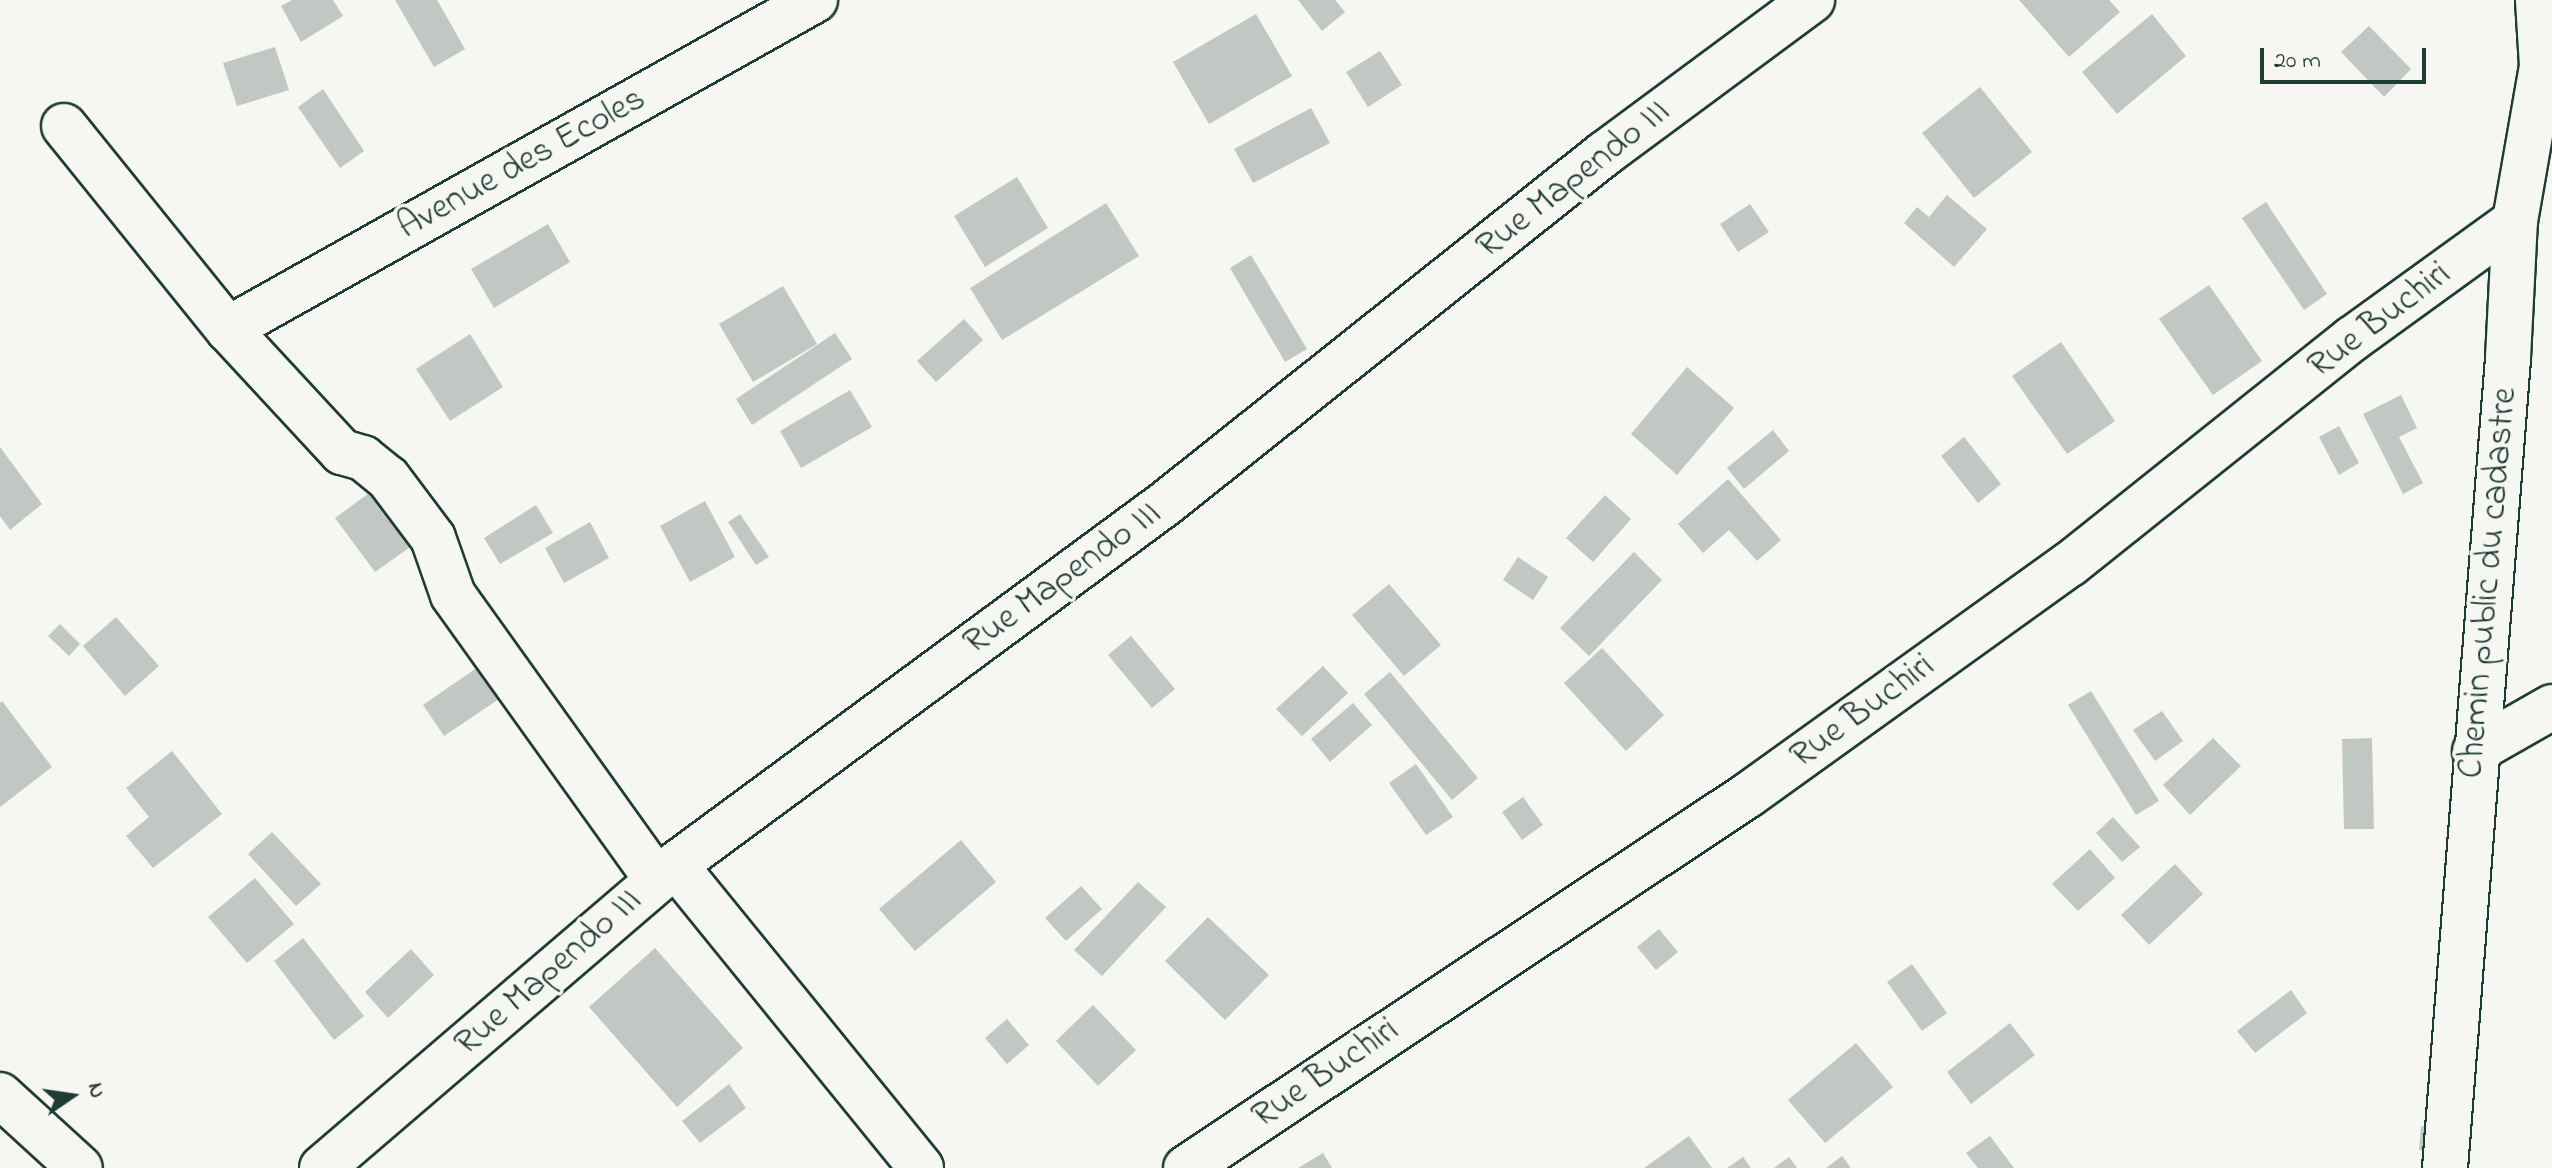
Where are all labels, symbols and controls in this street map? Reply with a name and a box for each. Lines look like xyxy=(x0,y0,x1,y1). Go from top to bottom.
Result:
scale bar xyxy=(2264,32,2430,82)
text: 20 m xyxy=(2274,44,2321,79)
street label: Avenue des Ecoles xyxy=(391,78,653,250)
street label: Rue Mapendo III xyxy=(1469,91,1679,269)
street label: Rue Buchiri xyxy=(2300,253,2460,389)
street label: Chemin public du cadastre xyxy=(2450,386,2528,780)
street label: Rue Mapendo III xyxy=(956,493,1170,665)
street label: Rue Buchiri xyxy=(1783,645,1943,779)
street label: Rue Mapendo III xyxy=(447,880,651,1066)
street label: Rue Buchiri xyxy=(1245,1009,1407,1139)
north arrow xyxy=(32,1056,112,1136)
text: N xyxy=(78,1080,113,1101)

